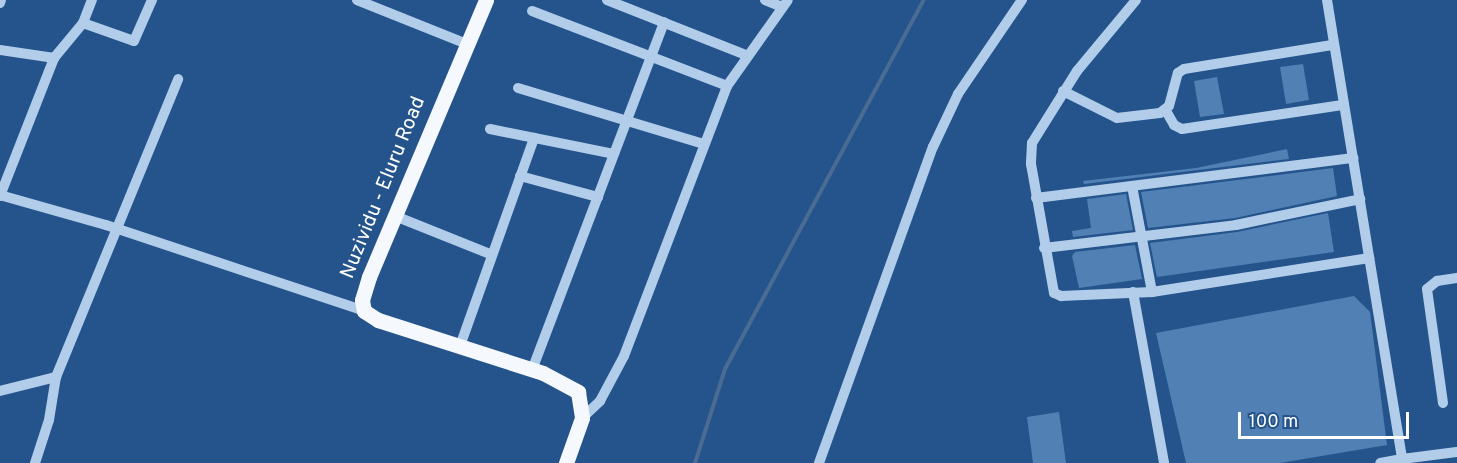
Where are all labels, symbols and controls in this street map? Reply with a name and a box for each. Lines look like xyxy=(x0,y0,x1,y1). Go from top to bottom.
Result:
street label: Nuzividu - Eluru Road xyxy=(336,93,432,283)
scale bar xyxy=(1241,400,1412,438)
text: 100 m xyxy=(1249,411,1298,434)

